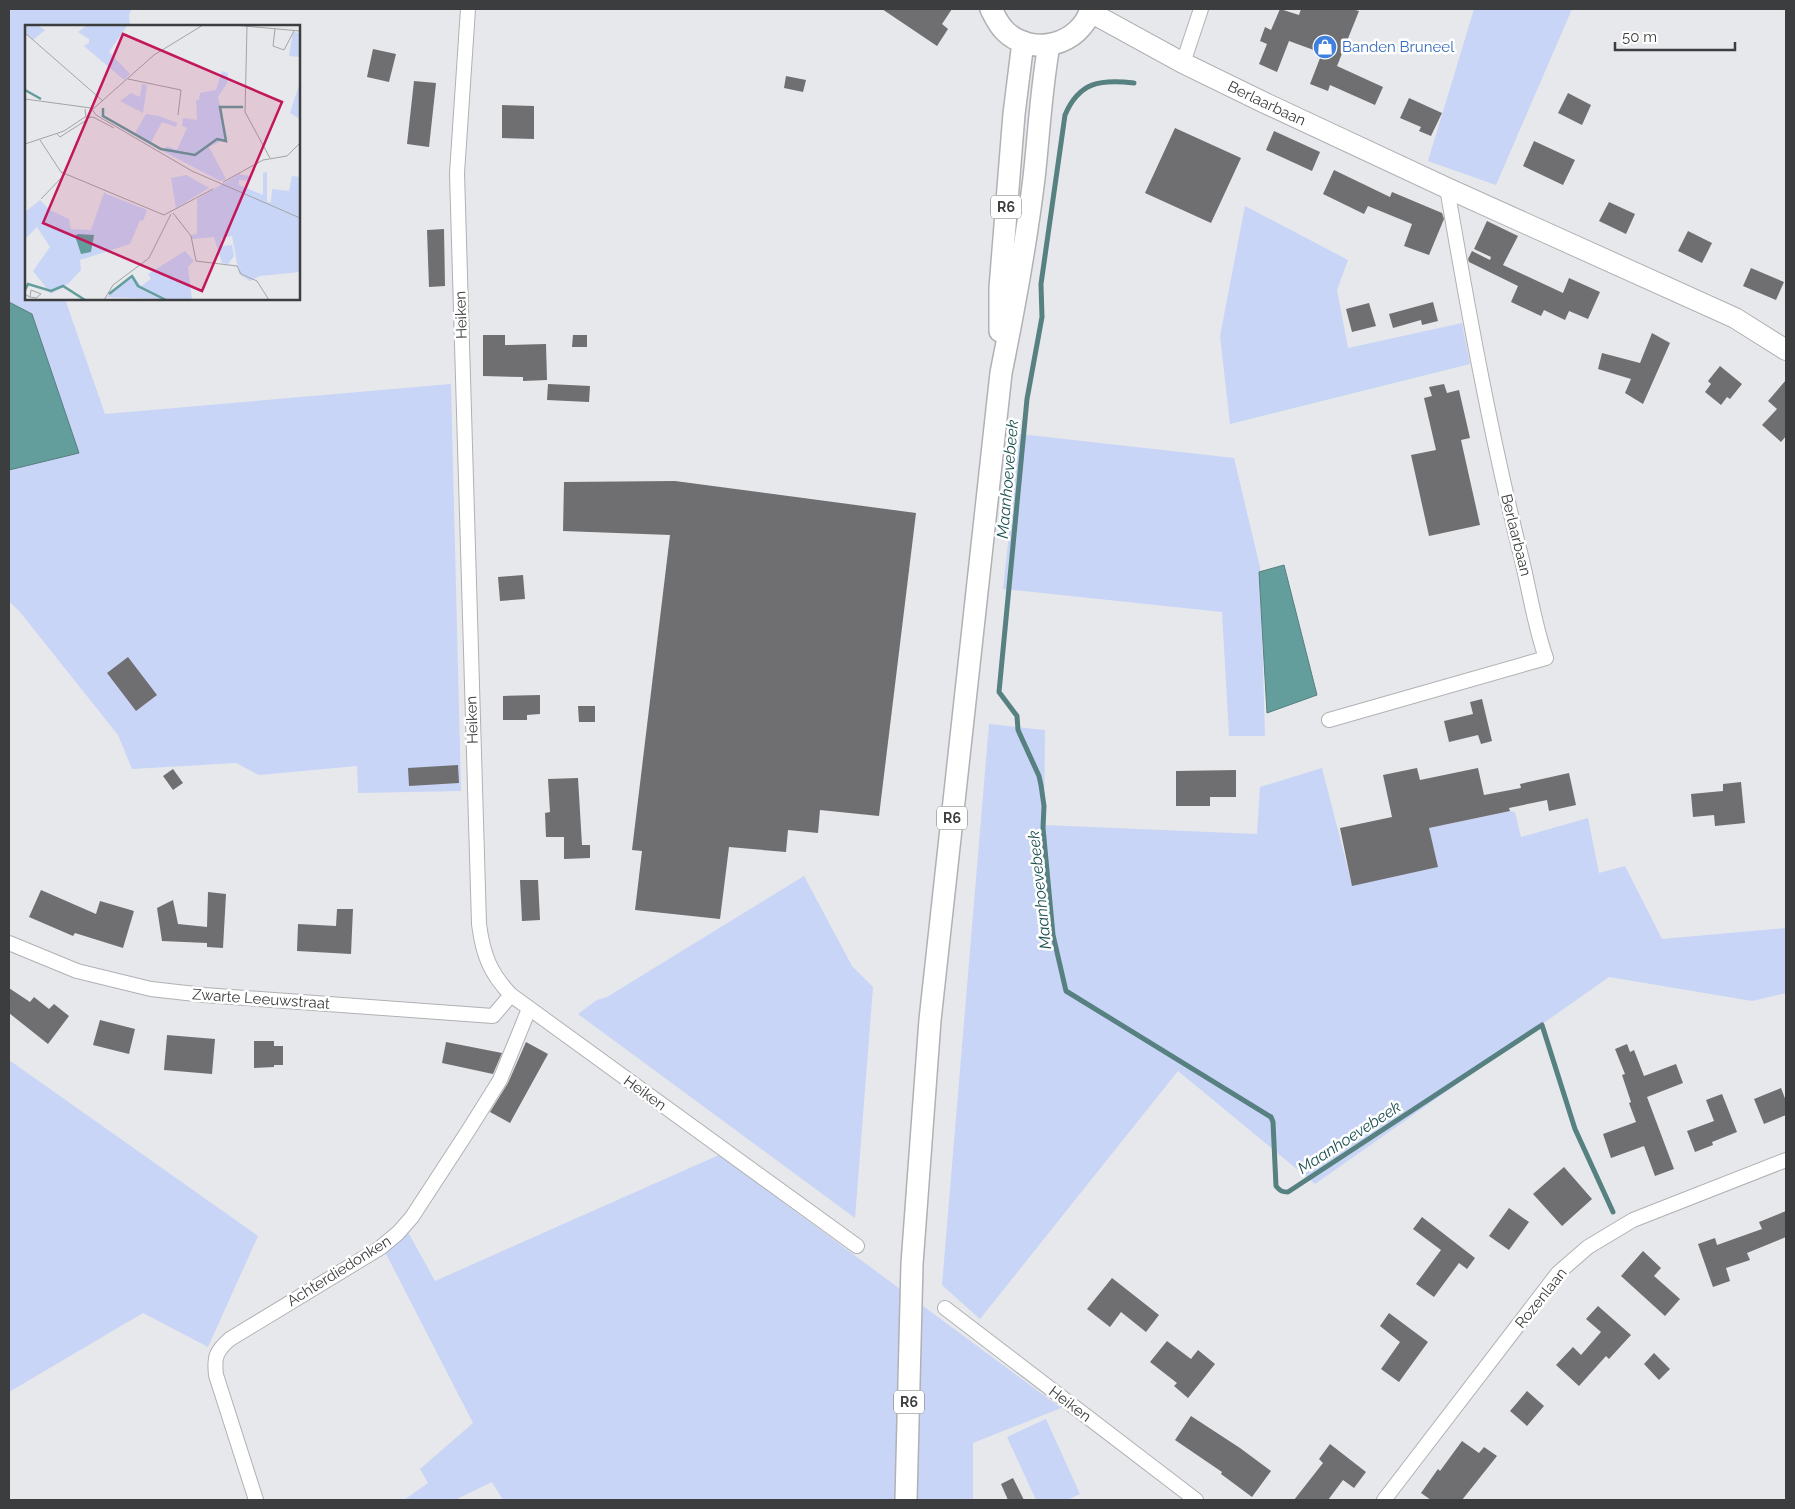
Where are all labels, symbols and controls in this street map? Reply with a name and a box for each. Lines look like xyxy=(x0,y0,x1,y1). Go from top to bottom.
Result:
scale bar xyxy=(1615,20,1735,52)
inset map xyxy=(25,25,300,300)
text: 50 m xyxy=(1622,28,1657,46)
shop icon: Banden Bruneel xyxy=(1312,34,1338,60)
place label: Banden Bruneel xyxy=(1342,38,1455,56)
street label: Berlaarbaan xyxy=(1225,77,1308,130)
road number: R6 xyxy=(991,196,1021,218)
street label: Heiken xyxy=(451,291,471,339)
water label: Maanhoevebeek xyxy=(993,418,1022,539)
street label: Berlaarbaan xyxy=(1497,492,1535,578)
street label: Heiken xyxy=(462,696,482,744)
road number: R6 xyxy=(937,806,967,830)
water label: Maanhoevebeek xyxy=(1024,829,1055,950)
street label: Zwarte Leeuwstraat xyxy=(192,985,330,1013)
street label: Heiken xyxy=(620,1072,670,1114)
water label: Maanhoevebeek xyxy=(1294,1097,1405,1178)
street label: Achterdiedonken xyxy=(284,1232,394,1310)
street label: Rozenlaan xyxy=(1511,1264,1571,1332)
street label: Heiken xyxy=(1045,1382,1095,1426)
road number: R6 xyxy=(894,1390,924,1414)

